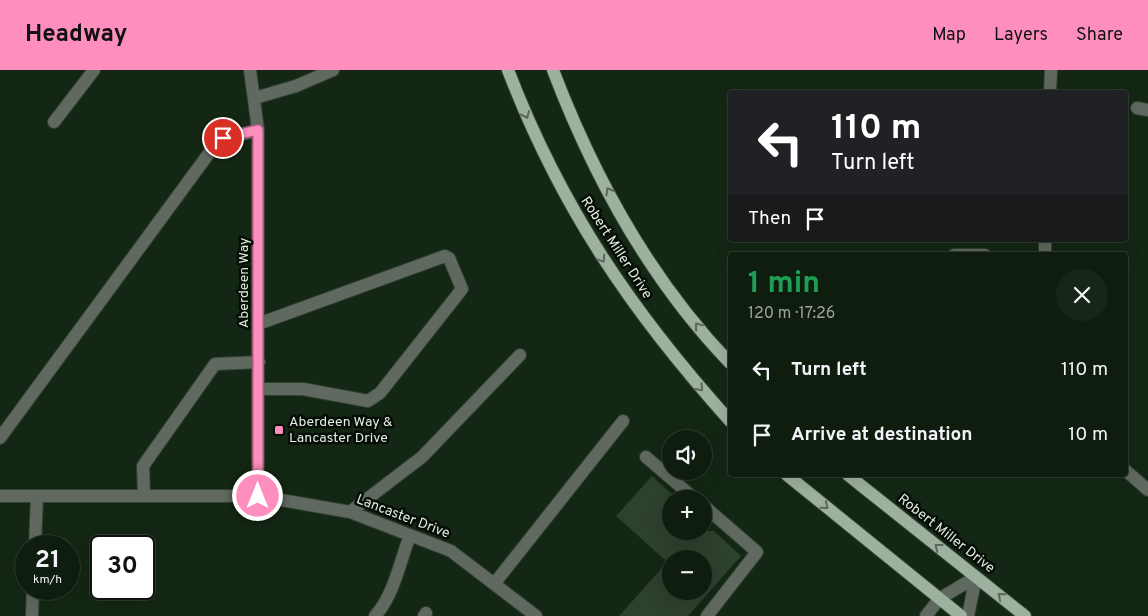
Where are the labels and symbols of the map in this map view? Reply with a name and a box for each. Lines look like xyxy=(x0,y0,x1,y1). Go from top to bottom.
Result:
one-way arrow xyxy=(520,110,531,119)
pin xyxy=(202,117,244,159)
one-way arrow xyxy=(605,187,615,196)
street label: Robert Miller Drive xyxy=(577,194,655,302)
street label: Aberdeen Way xyxy=(236,238,253,328)
one-way arrow xyxy=(596,253,605,263)
one-way arrow xyxy=(695,322,704,332)
one-way arrow xyxy=(694,383,703,392)
place label: Aberdeen Way & Lancaster Drive xyxy=(289,414,393,447)
marker: Aberdeen Way & Lancaster Drive xyxy=(273,424,285,436)
position arrow xyxy=(231,469,283,521)
street label: Lancaster Drive xyxy=(354,491,452,543)
street label: Robert Miller Drive xyxy=(894,491,998,577)
one-way arrow xyxy=(819,500,828,509)
speed limit sign: 30 xyxy=(90,535,155,600)
one-way arrow xyxy=(935,544,944,552)
one-way arrow xyxy=(998,594,1007,602)

